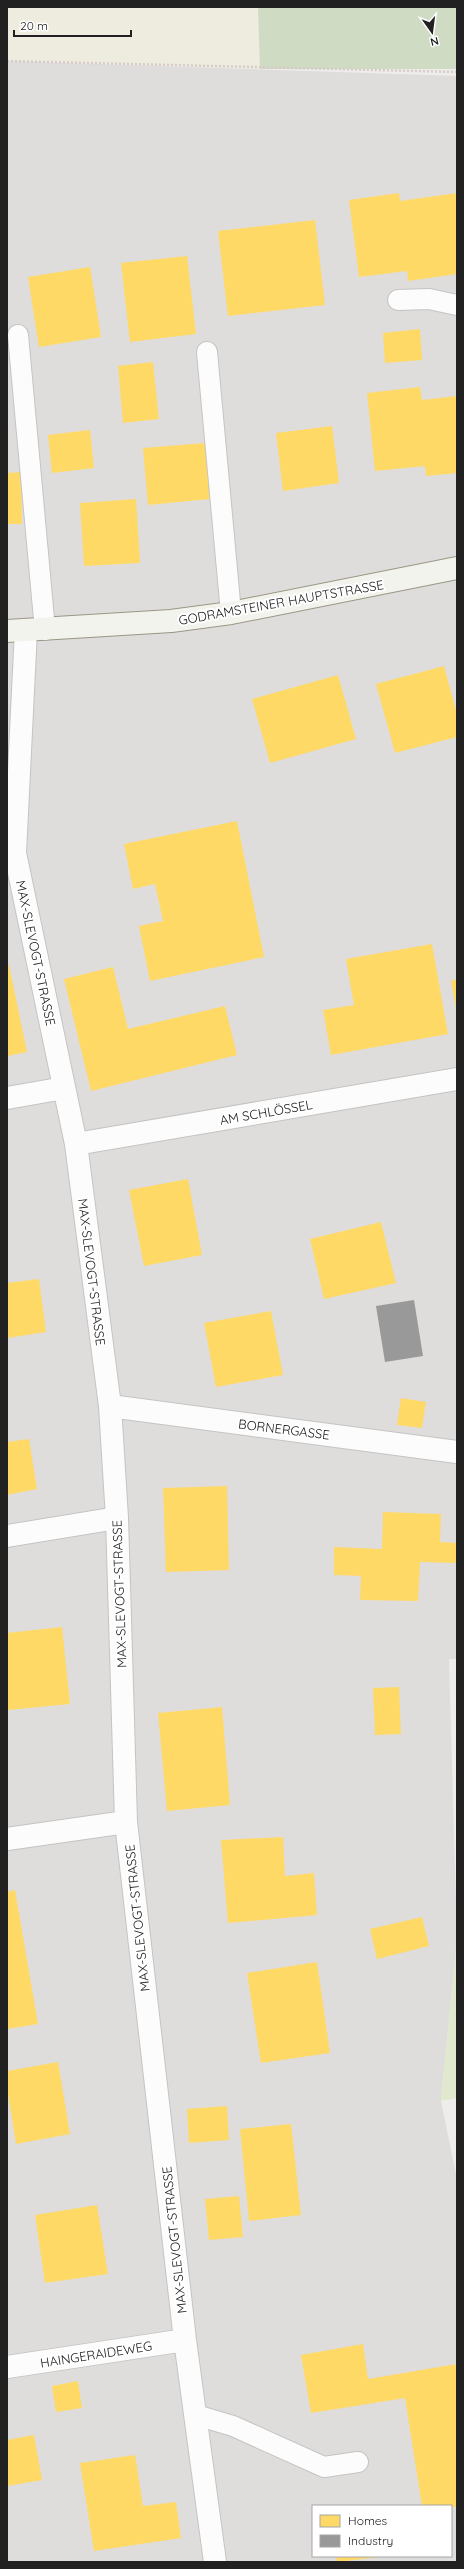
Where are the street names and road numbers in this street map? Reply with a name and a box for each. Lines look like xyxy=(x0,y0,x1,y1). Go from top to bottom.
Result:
street label: GODRAMSTEINER HAUPTSTRASSE xyxy=(177,576,385,628)
street label: MAX-SLEVOGT-STRASSE xyxy=(13,879,59,1027)
street label: AM SCHLÖSSEL xyxy=(218,1096,314,1128)
street label: MAX-SLEVOGT-STRASSE xyxy=(75,1198,109,1346)
street label: BORNERGASSE xyxy=(237,1415,331,1443)
street label: MAX-SLEVOGT-STRASSE xyxy=(108,1520,130,1668)
street label: MAX-SLEVOGT-STRASSE xyxy=(121,1844,153,1992)
street label: MAX-SLEVOGT-STRASSE xyxy=(158,2166,190,2314)
street label: HAINGERAIDEWEG xyxy=(39,2337,153,2371)

